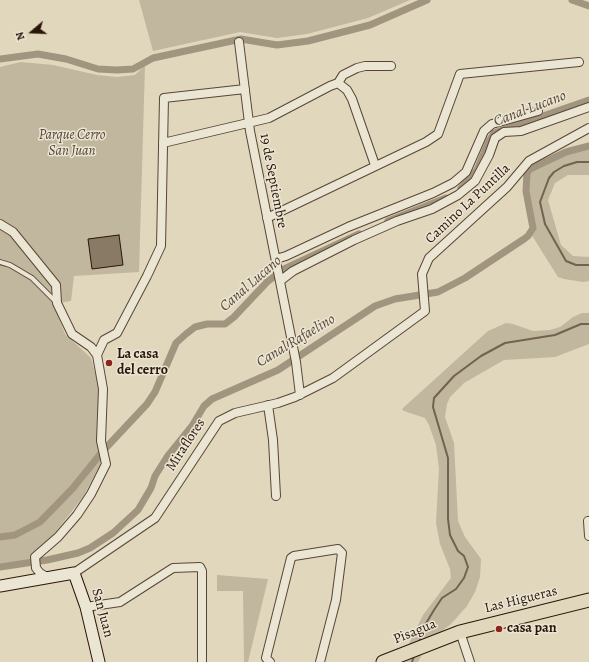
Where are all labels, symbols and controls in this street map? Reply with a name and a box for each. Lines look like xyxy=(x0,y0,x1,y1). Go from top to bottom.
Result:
north arrow xyxy=(12,12,52,52)
text: N xyxy=(12,30,29,42)
water label: Canal Lucano xyxy=(491,87,569,131)
park label: Parque Cerro San Juan xyxy=(39,128,105,160)
street label: 19 de Septiembre xyxy=(256,132,290,230)
street label: Camino La Puntilla xyxy=(422,160,514,248)
water label: Canal Lucano xyxy=(216,252,286,316)
water label: Canal Rafaelino xyxy=(253,310,339,372)
place label: La casa del cerro xyxy=(117,347,168,380)
marker: La casa del cerro xyxy=(104,358,114,368)
street label: Miraflores xyxy=(163,415,209,475)
street label: Las Higueras xyxy=(483,583,559,617)
street label: San Juan xyxy=(87,587,117,639)
street label: Pisagua xyxy=(391,616,439,648)
place label: casa pan xyxy=(507,621,557,637)
marker: casa pan xyxy=(494,624,504,634)

